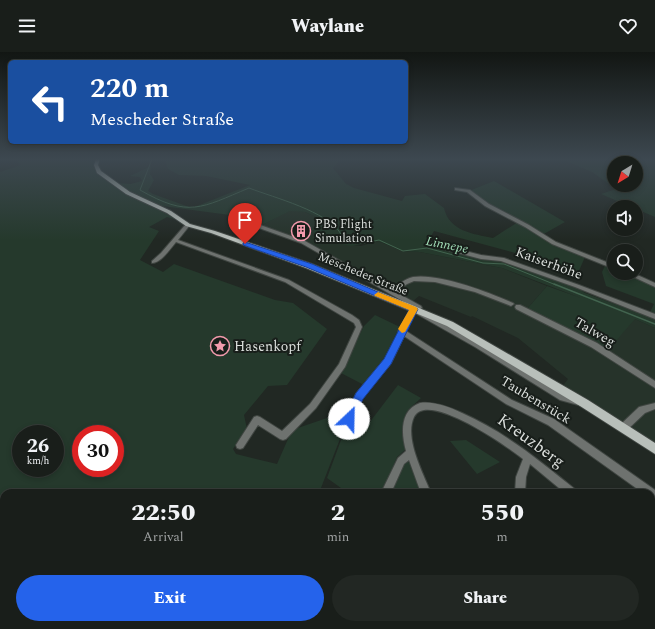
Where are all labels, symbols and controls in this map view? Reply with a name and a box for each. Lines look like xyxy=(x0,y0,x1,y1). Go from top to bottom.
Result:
text: Waylane xyxy=(291,13,364,40)
icon: menu xyxy=(16,15,38,37)
icon: heart xyxy=(617,15,639,37)
text: 220 m xyxy=(90,67,169,110)
icon: left xyxy=(24,76,76,128)
text: Mescheder Straße xyxy=(90,106,234,133)
north arrow xyxy=(607,156,643,192)
map controls xyxy=(607,156,643,280)
button: sound xyxy=(607,200,643,236)
pin xyxy=(228,203,262,244)
icon: arrive xyxy=(234,209,256,231)
place label: PBS Flight Simulation xyxy=(315,215,373,248)
building icon: PBS Flight Simulation xyxy=(290,220,312,242)
water label: Linnepe xyxy=(424,231,470,259)
street label: Kaiserhöhe xyxy=(513,241,586,285)
button: search xyxy=(607,244,643,280)
street label: Mescheder Straße xyxy=(315,247,411,301)
street label: Talweg xyxy=(570,312,620,352)
place icon: Hasenkopf xyxy=(209,335,231,357)
place label: Hasenkopf xyxy=(234,336,302,357)
street label: Taubenstück xyxy=(496,370,576,430)
position arrow xyxy=(328,398,370,440)
street label: Kreuzberg xyxy=(492,407,570,475)
speed limit sign: 30 xyxy=(72,425,124,477)
text: 26 xyxy=(27,431,49,461)
text: km/h xyxy=(27,453,49,469)
text: 22:50 xyxy=(131,495,196,531)
text: 2 xyxy=(331,495,345,531)
text: 550 xyxy=(481,495,524,531)
text: Arrival xyxy=(143,527,184,547)
text: min xyxy=(327,527,349,547)
text: m xyxy=(497,527,508,547)
button: Exit xyxy=(16,575,324,621)
button: Share xyxy=(332,575,639,621)

